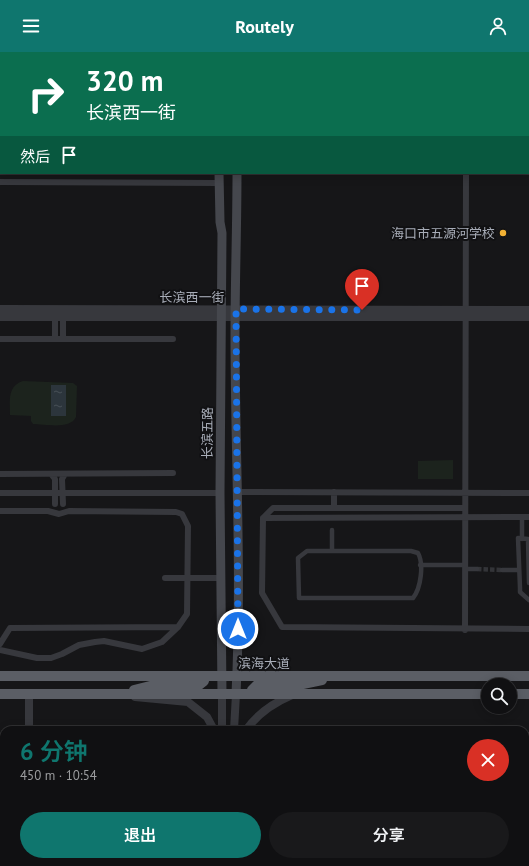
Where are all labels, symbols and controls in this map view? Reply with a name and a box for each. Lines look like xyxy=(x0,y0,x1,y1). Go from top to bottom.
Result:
icon: menu xyxy=(20,15,42,37)
text: Routely xyxy=(235,15,294,38)
icon: person xyxy=(487,15,509,37)
text: 320 m xyxy=(86,62,163,99)
icon: right xyxy=(20,68,72,120)
text: 长滨西一街 xyxy=(86,101,176,124)
icon: arrive xyxy=(58,144,80,166)
text: 然后 xyxy=(20,147,50,166)
place label: 海口市五源河学校 xyxy=(391,225,495,242)
marker: 海口市五源河学校 xyxy=(498,228,508,238)
pin xyxy=(345,269,379,310)
icon: arrive xyxy=(351,275,373,297)
street label: 长滨西一街 xyxy=(159,289,225,306)
street label: 长滨五路 xyxy=(199,407,216,459)
position arrow xyxy=(217,608,259,650)
street label: 滨海大道 xyxy=(238,655,290,672)
map controls xyxy=(481,678,517,714)
button: search xyxy=(481,678,517,714)
text: 6 分钟 xyxy=(20,736,88,767)
button: close xyxy=(467,739,509,781)
text: 450 m · 10:54 xyxy=(20,767,97,784)
button: 退出 xyxy=(20,812,261,858)
button: 分享 xyxy=(269,812,509,858)

